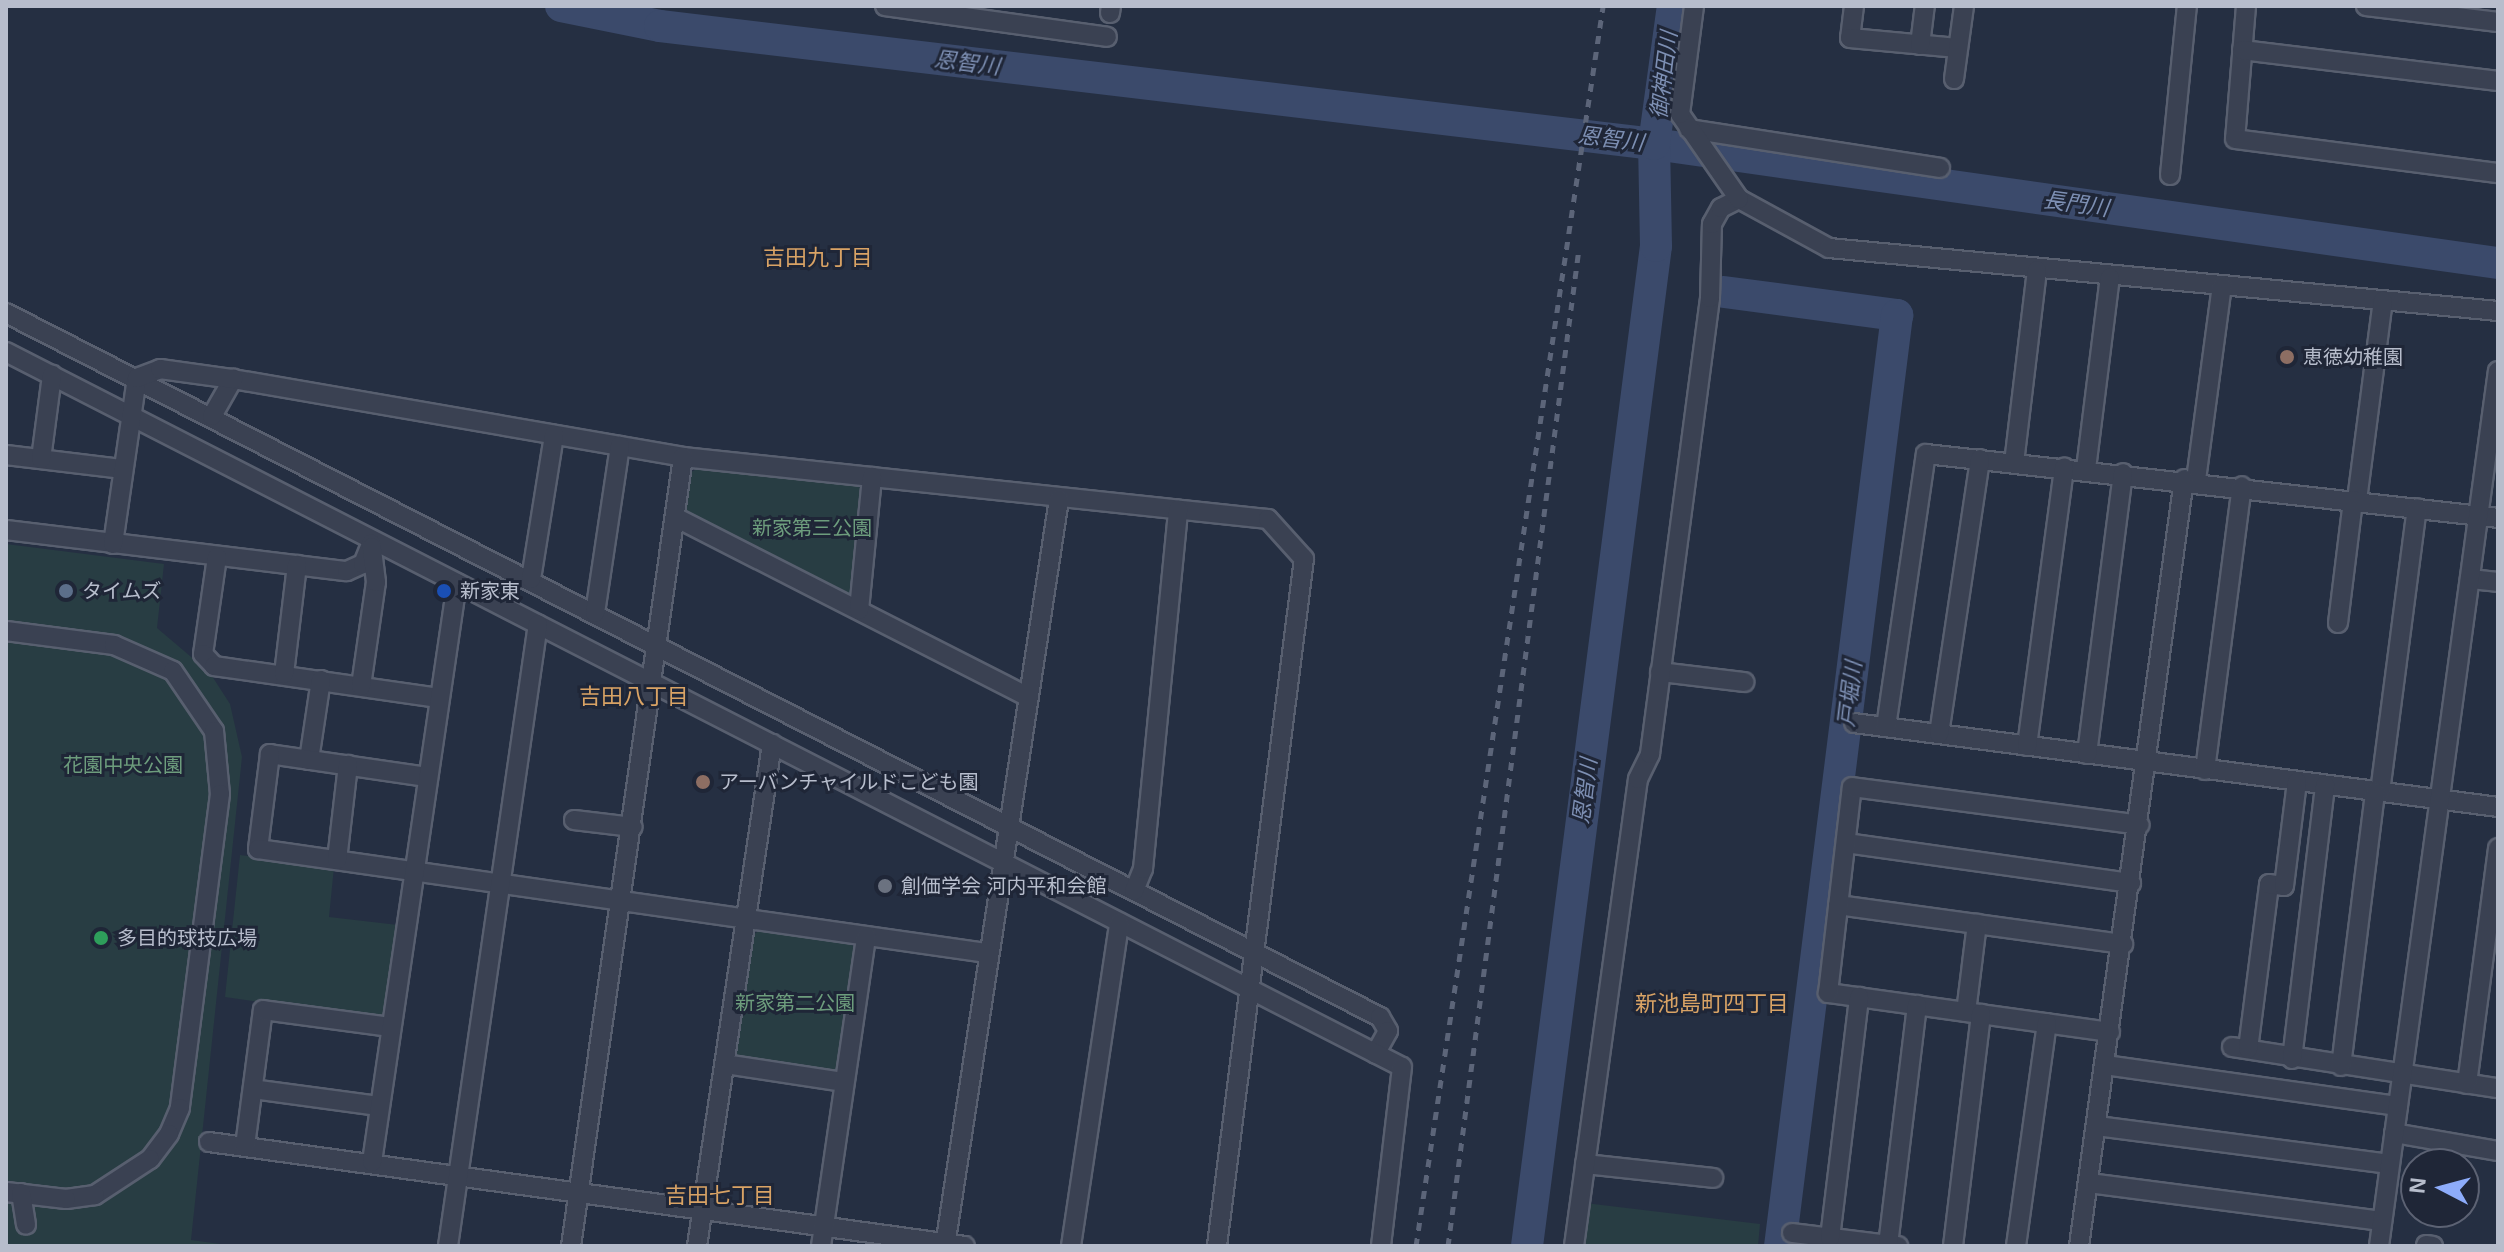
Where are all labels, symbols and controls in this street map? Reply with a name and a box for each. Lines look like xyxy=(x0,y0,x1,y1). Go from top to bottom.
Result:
water label: 御神田川 xyxy=(1646,30,1682,120)
water label: 恩智川 xyxy=(933,46,1001,80)
water label: 恩智川 xyxy=(1577,122,1645,156)
water label: 長門川 xyxy=(2041,186,2111,222)
district label: 吉田九丁目 xyxy=(763,245,873,271)
place label: 恵徳幼稚園 xyxy=(2303,345,2403,369)
marker: 恵徳幼稚園 xyxy=(2278,348,2296,366)
park label: 新家第三公園 xyxy=(752,516,872,540)
place label: タイムズ xyxy=(82,579,162,603)
place label: 新家東 xyxy=(460,579,520,603)
marker: タイムズ xyxy=(57,582,75,600)
marker: 新家東 xyxy=(435,582,453,600)
water label: 戸堀川 xyxy=(1833,660,1867,728)
district label: 吉田八丁目 xyxy=(579,684,689,710)
park label: 花園中央公園 xyxy=(63,753,183,777)
water label: 恩智川 xyxy=(1568,757,1602,825)
place label: アーバンチャイルドこども園 xyxy=(719,770,978,794)
marker: アーバンチャイルドこども園 xyxy=(694,773,712,791)
place label: 創価学会 河内平和会館 xyxy=(901,874,1107,898)
marker: 創価学会 河内平和会館 xyxy=(876,877,894,895)
place label: 多目的球技広場 xyxy=(117,926,257,950)
marker: 多目的球技広場 xyxy=(92,929,110,947)
park label: 新家第二公園 xyxy=(735,991,855,1015)
district label: 新池島町四丁目 xyxy=(1635,991,1789,1017)
north arrow xyxy=(2400,1148,2480,1228)
text: N xyxy=(2404,1176,2431,1195)
district label: 吉田七丁目 xyxy=(665,1183,775,1209)

